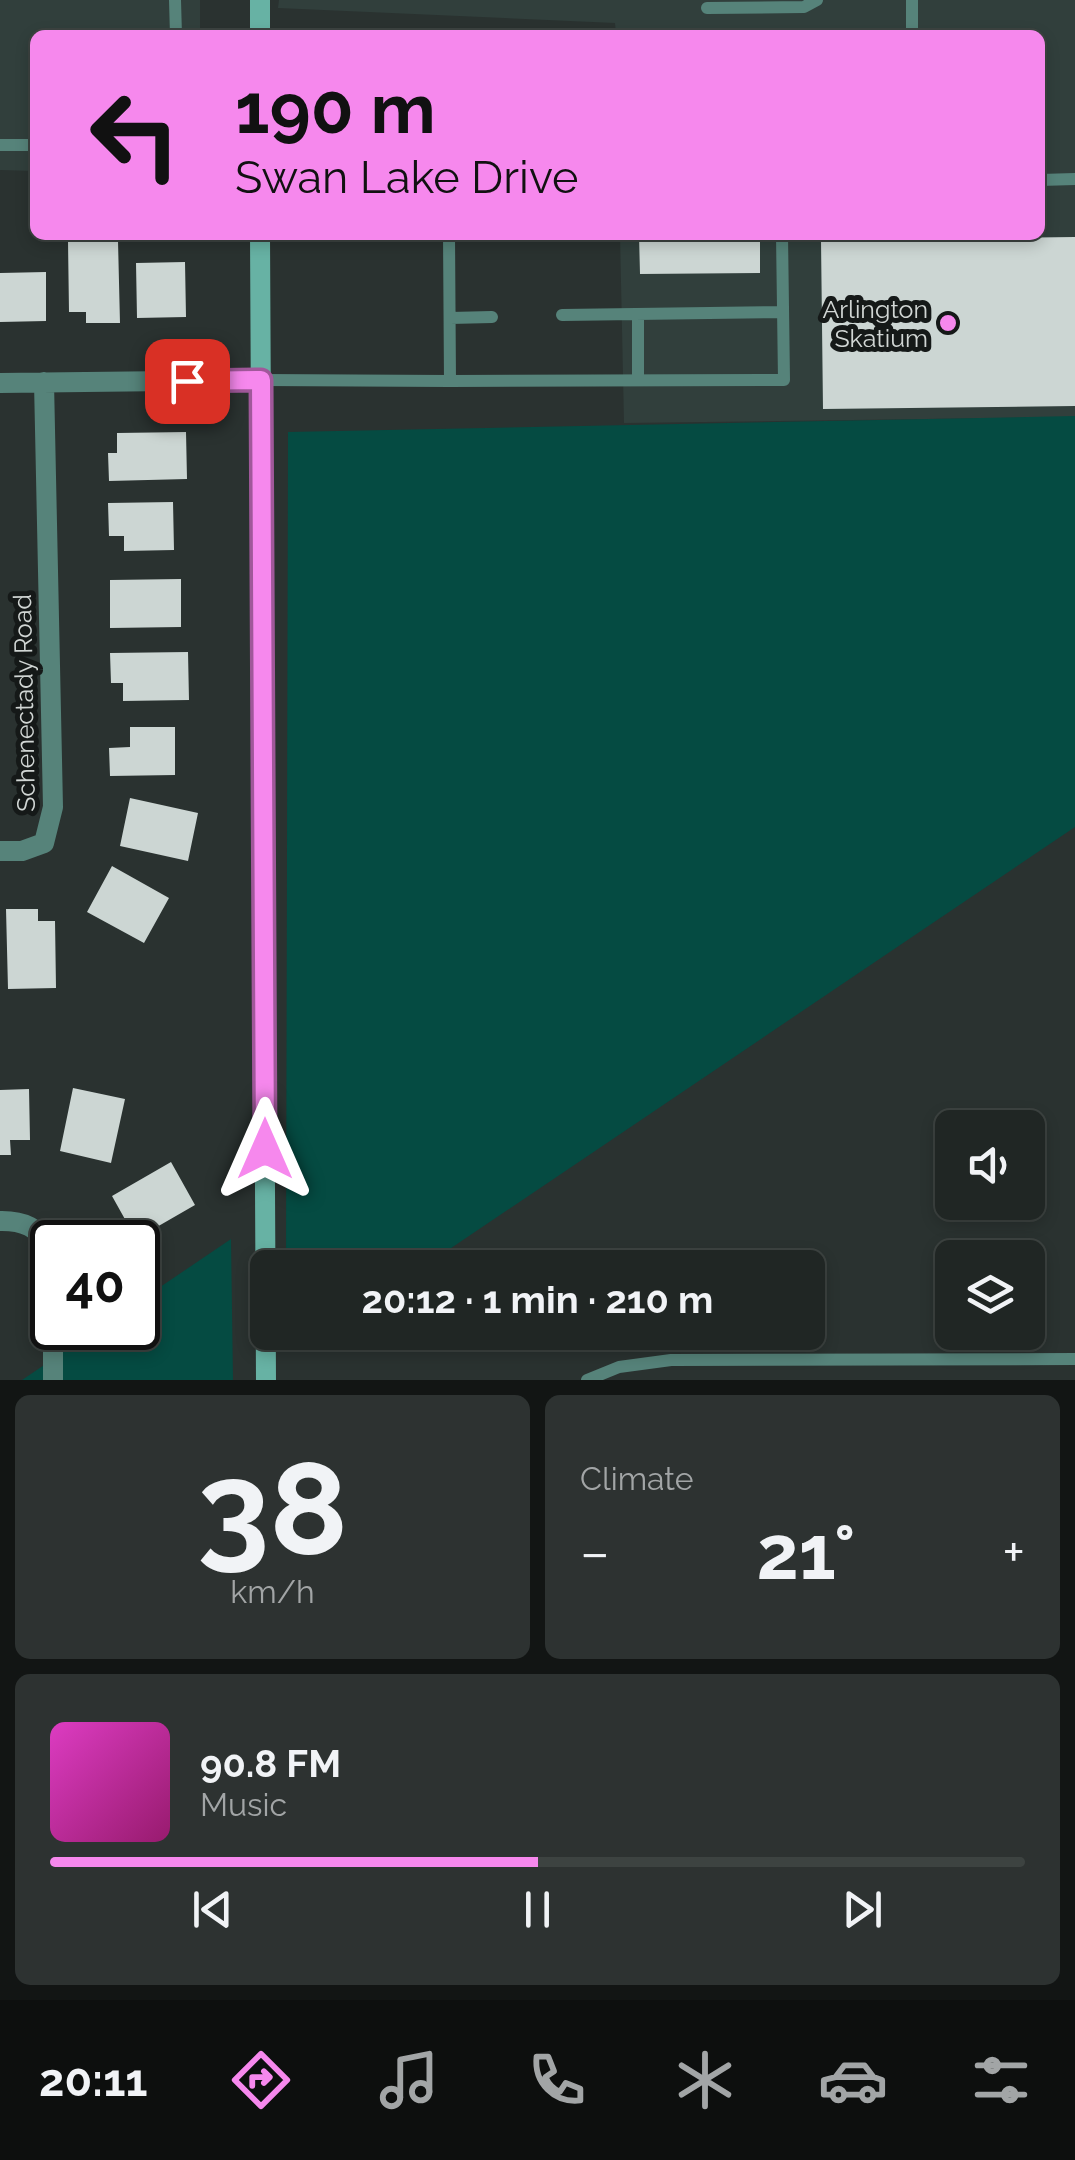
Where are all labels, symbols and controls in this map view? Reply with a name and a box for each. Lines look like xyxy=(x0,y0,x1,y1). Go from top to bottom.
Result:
text: 190 m xyxy=(235,67,436,149)
icon: left xyxy=(70,70,200,200)
text: Swan Lake Drive xyxy=(235,151,578,204)
place label: Arlington Skatium xyxy=(822,294,928,353)
marker: Arlington Skatium xyxy=(937,312,959,334)
pin xyxy=(145,339,230,424)
icon: arrive xyxy=(160,354,215,409)
street label: Schenectady Road xyxy=(7,594,41,812)
position arrow xyxy=(213,1097,317,1201)
map controls xyxy=(935,1110,1045,1350)
button: sound xyxy=(935,1110,1045,1220)
speed limit sign: 40 xyxy=(30,1220,160,1350)
button: layers xyxy=(935,1240,1045,1350)
text: 20:12 · 1 min · 210 m xyxy=(362,1277,713,1322)
text: 38 xyxy=(197,1432,348,1584)
text: Climate xyxy=(580,1460,694,1497)
text: 21° xyxy=(756,1508,855,1597)
text: − xyxy=(580,1520,610,1585)
text: + xyxy=(1002,1520,1025,1585)
text: km/h xyxy=(230,1573,315,1610)
text: 90.8 FM xyxy=(200,1741,341,1786)
text: Music xyxy=(200,1786,287,1823)
icon: previous xyxy=(185,1882,240,1937)
icon: pause xyxy=(510,1882,565,1937)
icon: next xyxy=(835,1882,890,1937)
icon: directions xyxy=(226,2045,296,2115)
icon: music xyxy=(374,2045,444,2115)
icon: phone xyxy=(522,2045,592,2115)
icon: climate xyxy=(670,2045,740,2115)
icon: car xyxy=(818,2045,888,2115)
icon: filters xyxy=(966,2045,1036,2115)
text: 20:11 xyxy=(39,2054,148,2107)

